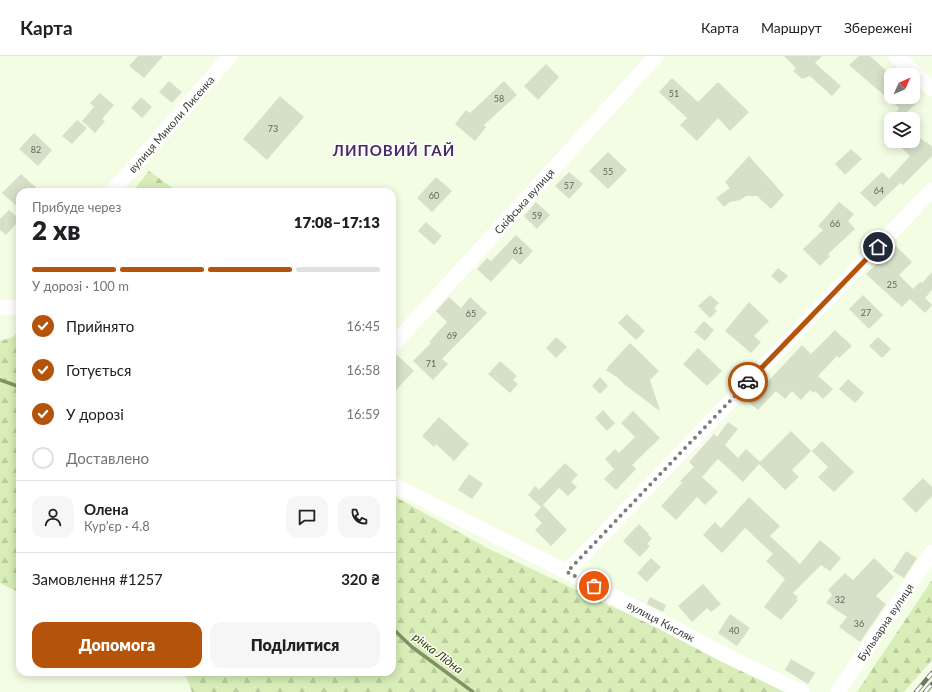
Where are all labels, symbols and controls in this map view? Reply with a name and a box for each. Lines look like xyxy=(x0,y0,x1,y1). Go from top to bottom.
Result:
text: Карта xyxy=(20,16,73,39)
text: Карта xyxy=(701,19,739,36)
text: Маршрут xyxy=(761,19,822,36)
text: Збережені xyxy=(844,19,912,36)
north arrow xyxy=(884,68,920,104)
map controls xyxy=(884,68,920,148)
street label: вулиця Миколи Лисенка xyxy=(125,73,217,175)
house number: 51 xyxy=(669,88,679,99)
house number: 58 xyxy=(494,93,504,104)
button: layers xyxy=(884,112,920,148)
house number: 73 xyxy=(268,123,278,134)
district label: ЛИПОВИЙ ГАЙ xyxy=(332,141,455,159)
house number: 82 xyxy=(31,144,41,155)
street label: Скіфська вулиця xyxy=(491,166,557,236)
house number: 55 xyxy=(603,166,613,177)
house number: 57 xyxy=(564,180,574,191)
house number: 64 xyxy=(874,185,884,196)
house number: 60 xyxy=(429,190,439,201)
text: Прибуде через xyxy=(32,199,121,215)
house number: 59 xyxy=(532,210,542,221)
text: 17:08–17:13 xyxy=(294,213,380,231)
text: 2 хв xyxy=(32,214,80,246)
house number: 66 xyxy=(830,218,840,229)
pin xyxy=(861,230,895,264)
icon: home xyxy=(867,236,889,258)
house number: 61 xyxy=(513,245,523,256)
text: У дорозі · 100 m xyxy=(32,278,129,294)
house number: 25 xyxy=(887,279,897,290)
house number: 27 xyxy=(861,307,871,318)
house number: 65 xyxy=(466,308,476,319)
icon: check xyxy=(32,315,54,337)
text: Прийнято xyxy=(66,317,134,335)
text: 16:45 xyxy=(347,318,380,334)
house number: 69 xyxy=(447,330,457,341)
house number: 71 xyxy=(426,358,436,369)
icon: check xyxy=(32,359,54,381)
text: Готується xyxy=(66,361,131,379)
text: 16:58 xyxy=(347,362,380,378)
courier xyxy=(728,362,768,402)
icon: car xyxy=(737,371,759,393)
icon: check xyxy=(32,403,54,425)
text: У дорозі xyxy=(66,405,124,423)
text: 16:59 xyxy=(347,406,380,422)
text: Доставлено xyxy=(66,449,149,467)
button: person xyxy=(32,496,74,538)
button: chat xyxy=(286,496,328,538)
button: phone xyxy=(338,496,380,538)
text: Олена xyxy=(84,500,129,518)
text: Кур’єр · 4.8 xyxy=(84,518,150,534)
pin xyxy=(577,569,611,603)
text: Замовлення #1257 xyxy=(32,570,163,588)
text: 320 ₴ xyxy=(341,570,380,588)
icon: bag xyxy=(583,575,605,597)
street label: Бульварна вулиця xyxy=(854,581,916,663)
house number: 32 xyxy=(835,594,845,605)
street label: вулиця Кисляк xyxy=(625,598,697,644)
house number: 36 xyxy=(854,618,864,629)
button: Допомога xyxy=(32,622,202,668)
button: Поділитися xyxy=(210,622,380,668)
house number: 40 xyxy=(729,625,739,636)
water label: річка Лідна xyxy=(410,629,466,677)

